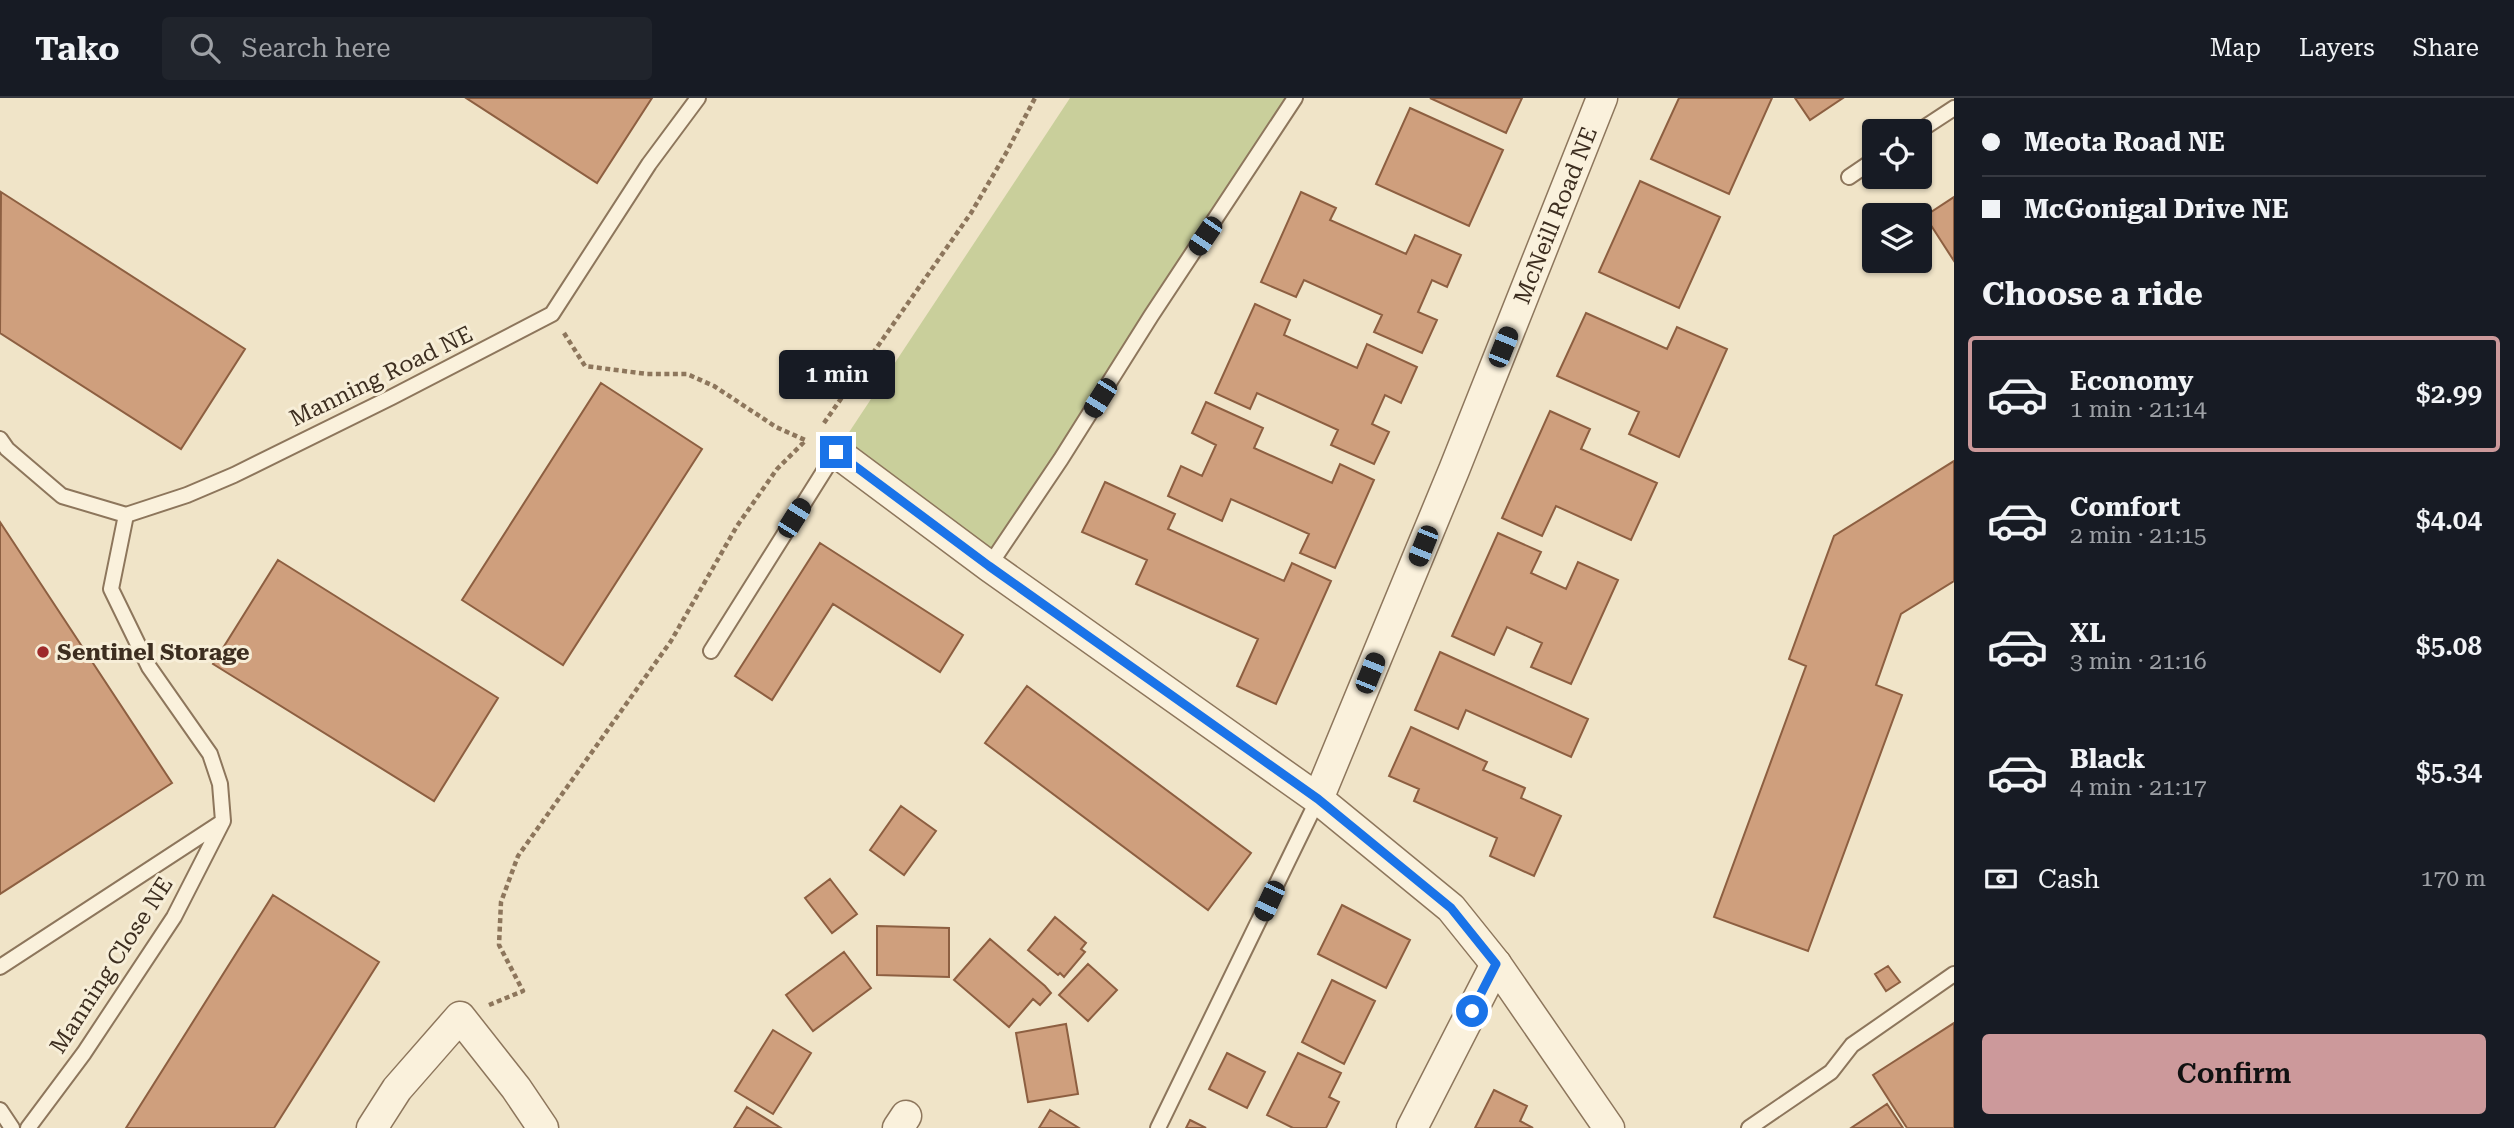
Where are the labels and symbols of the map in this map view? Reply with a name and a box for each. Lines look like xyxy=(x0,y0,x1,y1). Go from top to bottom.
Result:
street label: McNeill Road NE xyxy=(1508,123,1603,308)
car xyxy=(1185,213,1226,259)
street label: Manning Road NE xyxy=(285,320,477,432)
car xyxy=(1486,324,1521,370)
callout: 1 min xyxy=(778,350,894,400)
car xyxy=(1080,375,1121,421)
route end xyxy=(820,436,852,468)
car xyxy=(774,495,815,541)
car xyxy=(1406,523,1441,569)
place label: Sentinel Storage xyxy=(57,639,250,666)
marker: Sentinel Storage xyxy=(35,644,51,660)
car xyxy=(1353,650,1388,696)
street label: Manning Close NE xyxy=(44,872,179,1059)
car xyxy=(1251,878,1288,924)
route start xyxy=(1456,995,1488,1027)

